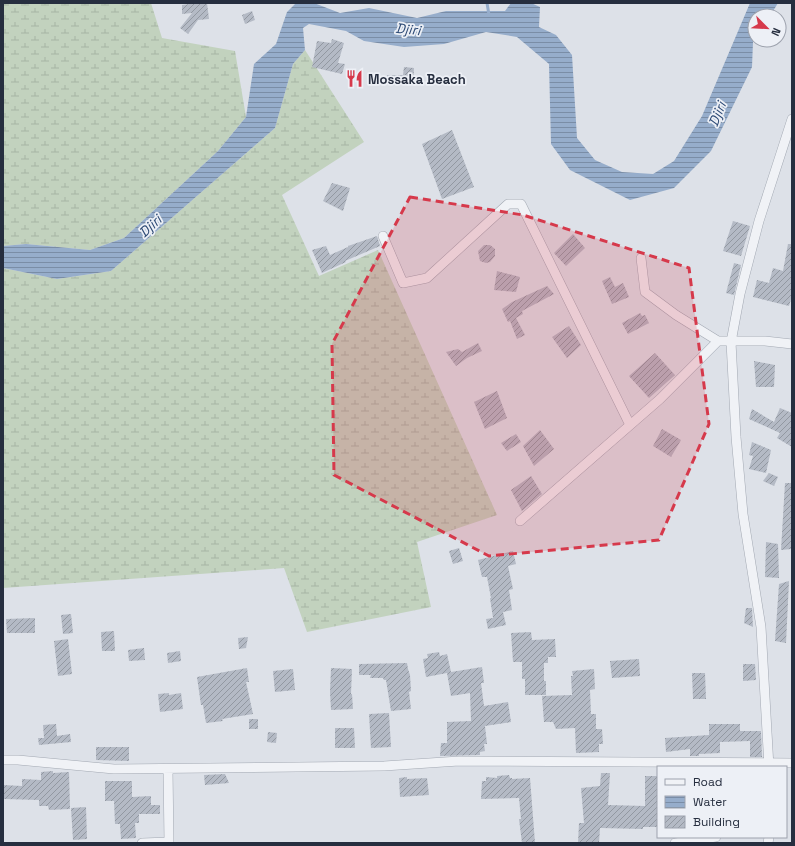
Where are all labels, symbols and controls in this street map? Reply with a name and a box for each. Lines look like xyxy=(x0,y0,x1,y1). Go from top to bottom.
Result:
north arrow xyxy=(747,8,787,48)
water label: Djiri xyxy=(395,19,423,39)
text: N xyxy=(768,26,784,38)
restaurant icon: Mossaka Beach xyxy=(345,69,365,89)
place label: Mossaka Beach xyxy=(368,71,466,88)
water label: Djiri xyxy=(704,98,731,129)
water label: Djiri xyxy=(135,210,166,241)
legend xyxy=(657,766,787,838)
text: Road xyxy=(693,774,722,790)
text: Water xyxy=(693,794,727,810)
text: Building xyxy=(693,814,740,830)

